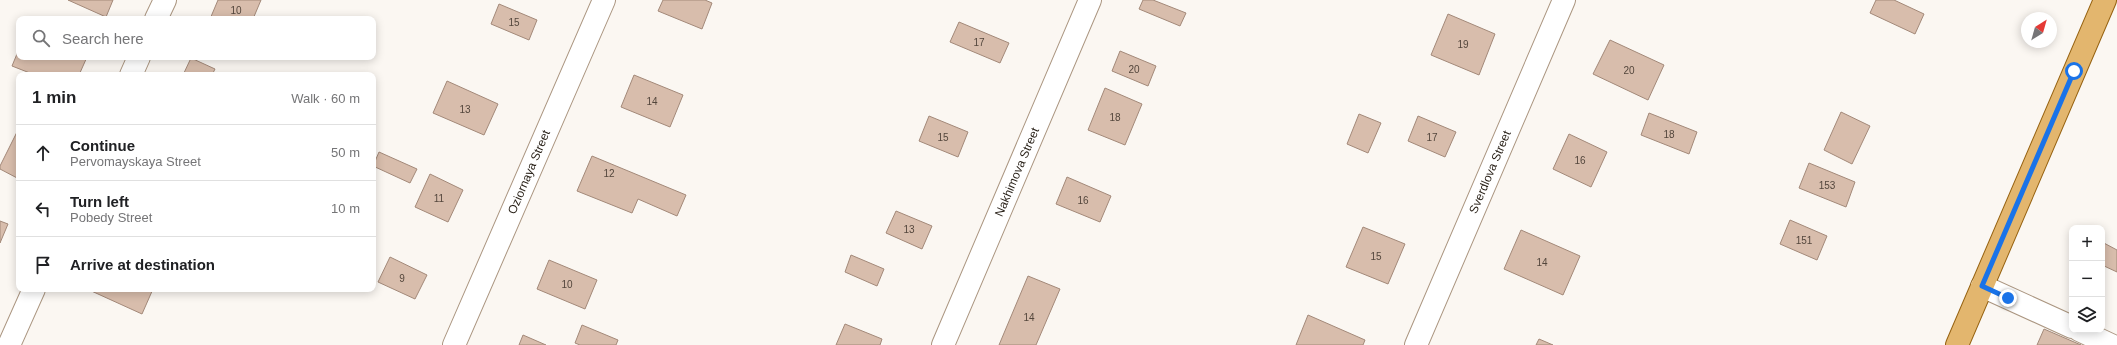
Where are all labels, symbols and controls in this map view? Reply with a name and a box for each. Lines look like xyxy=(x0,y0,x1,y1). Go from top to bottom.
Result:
house number: 10 xyxy=(230,5,242,16)
north arrow xyxy=(2021,12,2057,48)
search box xyxy=(16,16,376,60)
house number: 15 xyxy=(508,17,520,28)
icon: search xyxy=(30,27,52,49)
text: Search here xyxy=(62,30,144,47)
house number: 17 xyxy=(973,37,985,48)
house number: 19 xyxy=(1457,39,1469,50)
route start xyxy=(2065,62,2083,80)
house number: 20 xyxy=(1128,64,1140,75)
house number: 20 xyxy=(1623,65,1635,76)
text: 1 min xyxy=(32,88,76,107)
text: Walk · 60 m xyxy=(291,91,360,106)
house number: 14 xyxy=(646,96,658,107)
house number: 13 xyxy=(459,104,471,115)
house number: 18 xyxy=(1109,112,1121,123)
street label: Nakhimova Street xyxy=(992,125,1042,219)
street label: Oziornaya Street xyxy=(505,127,553,216)
street label: Sverdlova Street xyxy=(1466,128,1514,216)
house number: 18 xyxy=(1663,129,1675,140)
house number: 15 xyxy=(937,132,949,143)
house number: 17 xyxy=(1426,132,1438,143)
text: Continue xyxy=(70,137,135,154)
icon: ahead xyxy=(32,142,54,164)
text: 50 m xyxy=(331,145,360,160)
text: Pervomayskaya Street xyxy=(70,154,201,169)
house number: 16 xyxy=(1574,155,1586,166)
house number: 12 xyxy=(603,168,615,179)
house number: 153 xyxy=(1819,180,1836,191)
text: Turn left xyxy=(70,193,129,210)
house number: 11 xyxy=(434,193,445,204)
house number: 16 xyxy=(1077,195,1089,206)
icon: left xyxy=(32,198,54,220)
text: 10 m xyxy=(331,201,360,216)
text: Pobedy Street xyxy=(70,210,152,225)
house number: 13 xyxy=(903,224,915,235)
map controls xyxy=(2069,225,2105,333)
button: + xyxy=(2069,225,2105,261)
house number: 151 xyxy=(1796,235,1813,246)
house number: 15 xyxy=(1370,251,1382,262)
icon: arrive xyxy=(32,254,54,276)
text: Arrive at destination xyxy=(70,256,215,273)
house number: 14 xyxy=(1536,257,1548,268)
button: − xyxy=(2069,261,2105,297)
house number: 9 xyxy=(399,273,405,284)
house number: 10 xyxy=(561,279,573,290)
route end xyxy=(1999,289,2017,307)
button: layers xyxy=(2069,297,2105,333)
house number: 14 xyxy=(1023,312,1035,323)

